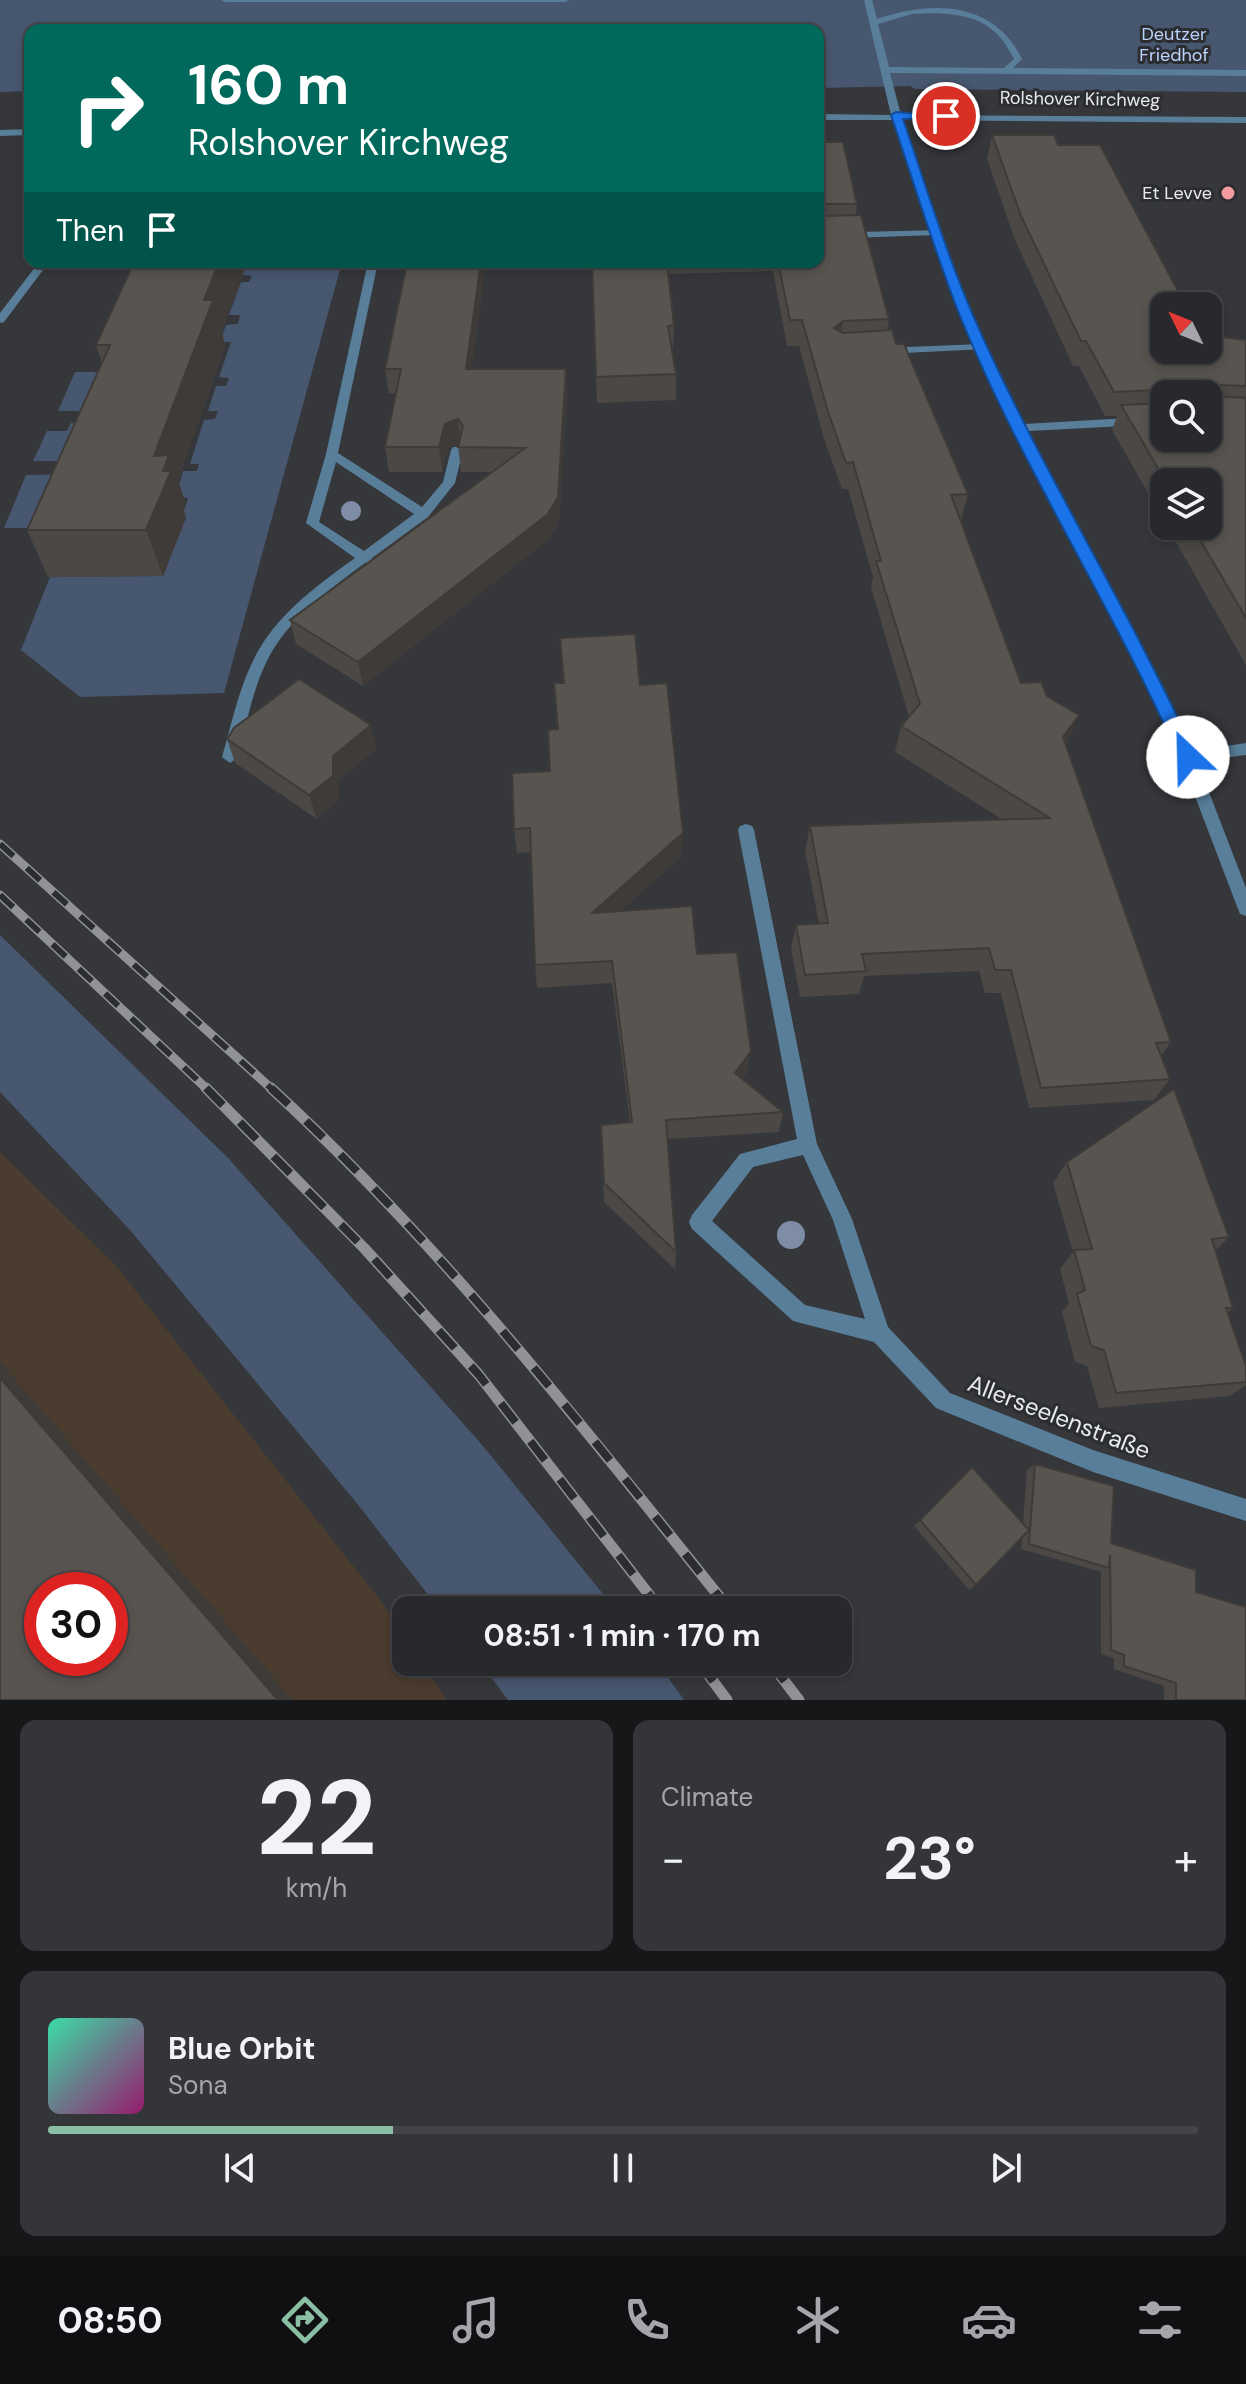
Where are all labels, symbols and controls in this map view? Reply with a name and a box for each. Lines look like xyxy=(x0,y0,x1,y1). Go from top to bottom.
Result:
park label: Deutzer Friedhof xyxy=(1139,22,1209,67)
text: 160 m xyxy=(188,48,349,121)
icon: right xyxy=(56,56,160,160)
pin xyxy=(912,82,980,150)
street label: Rolshover Kirchweg xyxy=(1000,86,1160,112)
icon: arrive xyxy=(924,94,968,138)
text: Rolshover Kirchweg xyxy=(188,119,509,166)
place label: Et Levve xyxy=(1142,181,1212,205)
marker: Et Levve xyxy=(1219,184,1237,202)
icon: arrive xyxy=(140,208,184,252)
text: Then xyxy=(56,211,124,250)
north arrow xyxy=(1150,292,1222,364)
map controls xyxy=(1150,292,1222,540)
button: search xyxy=(1150,380,1222,452)
button: layers xyxy=(1150,468,1222,540)
position arrow xyxy=(1146,715,1230,799)
street label: Allerseelenstraße xyxy=(963,1367,1155,1466)
speed limit sign: 30 xyxy=(24,1572,128,1676)
text: 08:51 · 1 min · 170 m xyxy=(484,1616,760,1655)
text: 22 xyxy=(256,1751,377,1886)
text: Climate xyxy=(661,1780,753,1814)
text: 23° xyxy=(883,1819,976,1898)
text: − xyxy=(661,1830,685,1888)
text: + xyxy=(1174,1830,1198,1888)
text: km/h xyxy=(286,1871,347,1905)
text: Blue Orbit xyxy=(168,2029,315,2068)
text: Sona xyxy=(168,2068,228,2102)
icon: previous xyxy=(218,2146,262,2190)
icon: pause xyxy=(601,2146,645,2190)
icon: next xyxy=(984,2146,1028,2190)
icon: directions xyxy=(277,2292,333,2348)
icon: music xyxy=(448,2292,504,2348)
icon: phone xyxy=(619,2292,675,2348)
icon: climate xyxy=(790,2292,846,2348)
icon: car xyxy=(961,2292,1017,2348)
icon: filters xyxy=(1132,2292,1188,2348)
text: 08:50 xyxy=(57,2297,163,2344)

